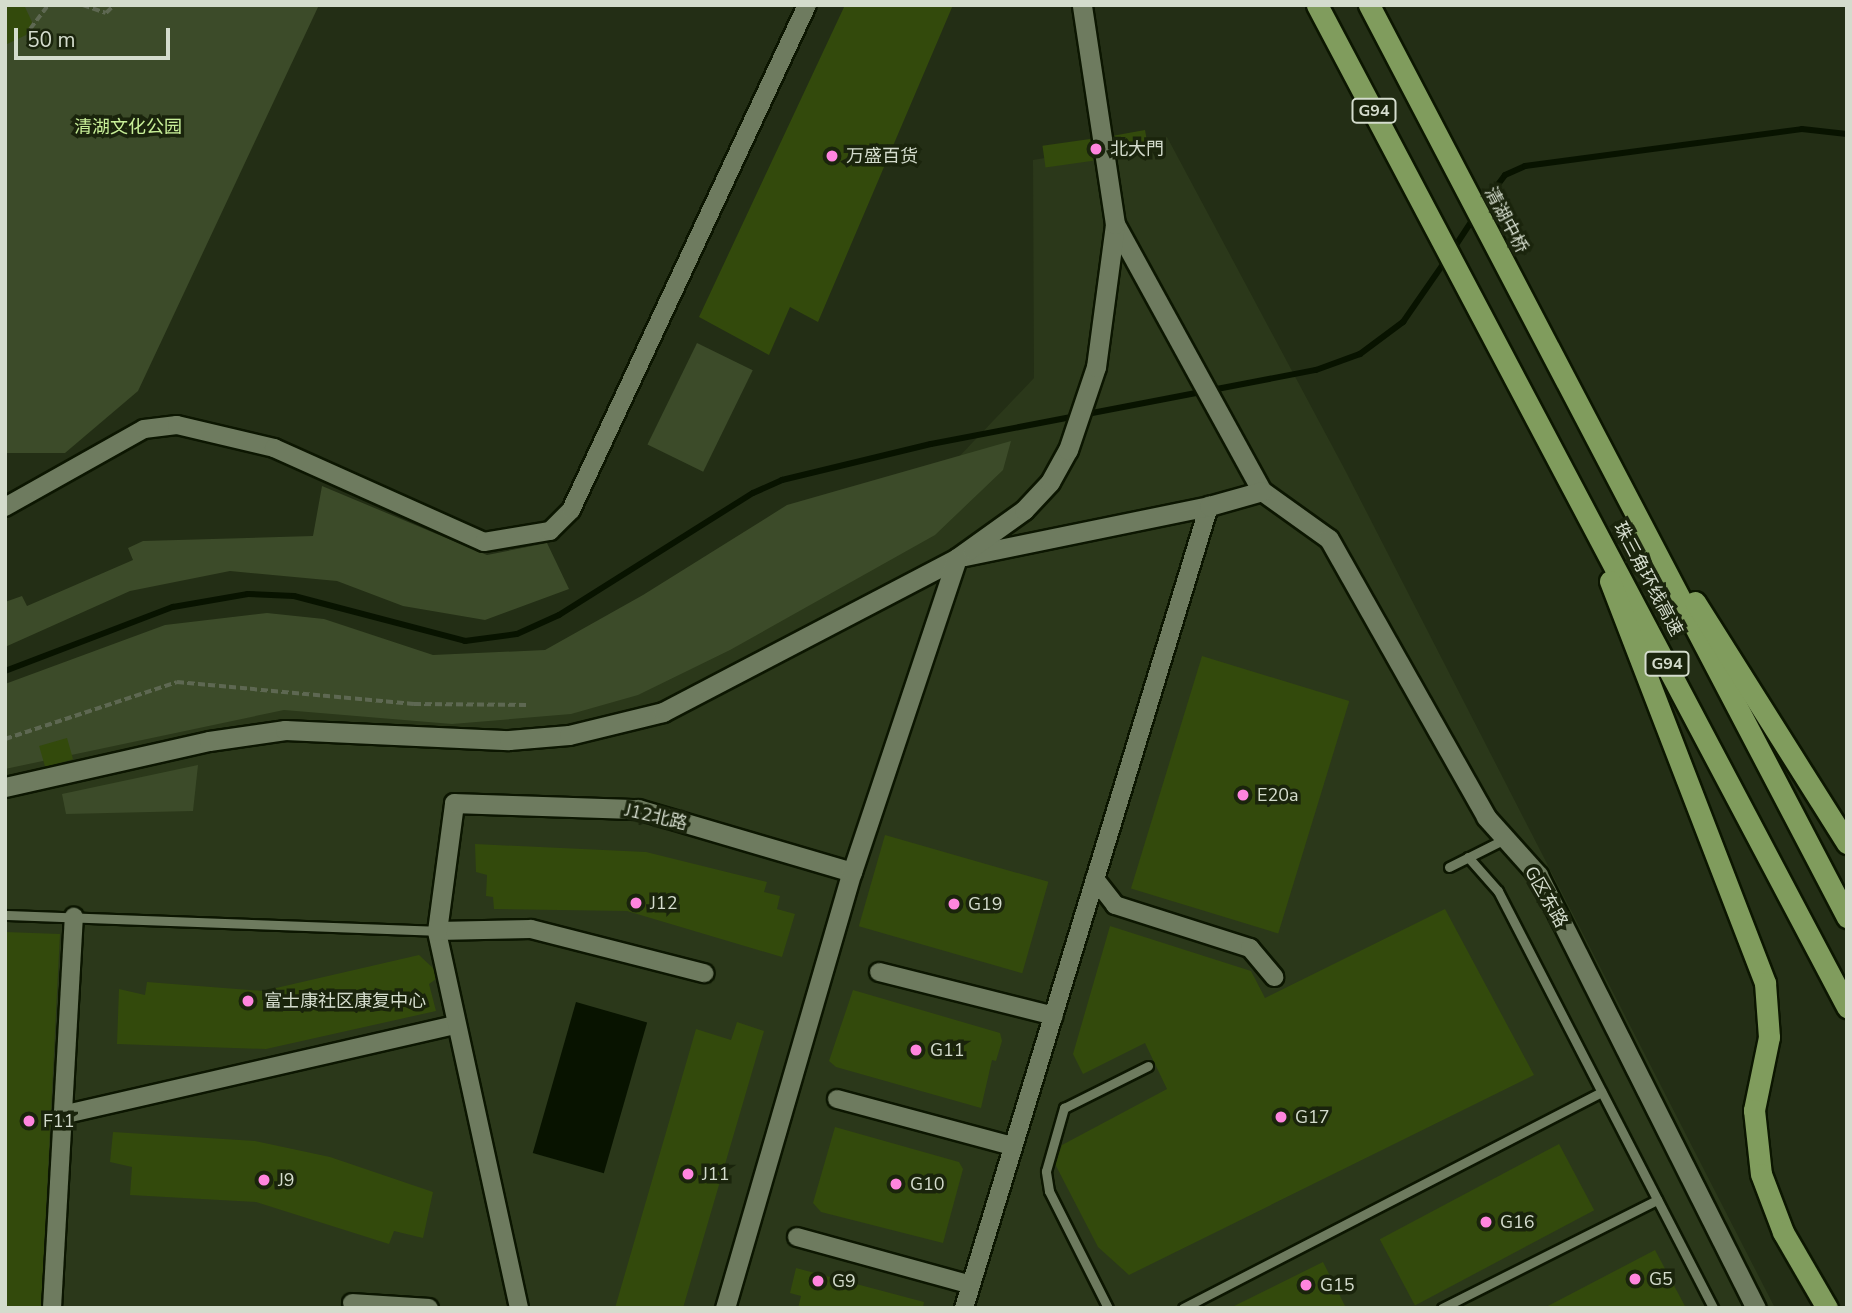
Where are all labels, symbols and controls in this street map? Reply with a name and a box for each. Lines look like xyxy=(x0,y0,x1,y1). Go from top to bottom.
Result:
scale bar xyxy=(18,14,173,58)
text: 50 m xyxy=(27,26,76,54)
road number: G94 xyxy=(1351,99,1397,124)
park label: 清湖文化公园 xyxy=(74,116,182,138)
place label: 北大門 xyxy=(1110,138,1164,160)
marker: 北大門 xyxy=(1088,141,1104,157)
place label: 万盛百货 xyxy=(846,145,918,167)
marker: 万盛百货 xyxy=(824,148,840,164)
street label: 清湖中桥 xyxy=(1480,183,1532,257)
street label: 珠三角环线高速 xyxy=(1609,518,1687,640)
road number: G94 xyxy=(1644,652,1690,677)
place label: E20a xyxy=(1257,784,1299,806)
marker: E20a xyxy=(1235,787,1251,803)
street label: J12北路 xyxy=(623,799,689,835)
street label: G区东路 xyxy=(1520,863,1572,931)
place label: J12 xyxy=(650,892,677,914)
place label: G19 xyxy=(968,893,1003,915)
marker: J12 xyxy=(628,895,644,911)
marker: G19 xyxy=(946,896,962,912)
place label: 富士康社区康复中心 xyxy=(264,990,426,1012)
marker: 富士康社区康复中心 xyxy=(238,991,258,1011)
place label: G11 xyxy=(930,1039,965,1061)
marker: G11 xyxy=(908,1042,924,1058)
place label: G17 xyxy=(1295,1106,1330,1128)
marker: G17 xyxy=(1273,1109,1289,1125)
place label: F11 xyxy=(43,1110,74,1132)
marker: F11 xyxy=(21,1113,37,1129)
place label: J11 xyxy=(702,1163,729,1185)
marker: J11 xyxy=(680,1166,696,1182)
place label: J9 xyxy=(278,1169,295,1191)
marker: J9 xyxy=(256,1172,272,1188)
place label: G10 xyxy=(910,1173,945,1195)
marker: G10 xyxy=(888,1176,904,1192)
place label: G16 xyxy=(1500,1211,1535,1233)
marker: G16 xyxy=(1478,1214,1494,1230)
place label: G5 xyxy=(1649,1268,1673,1290)
place label: G9 xyxy=(832,1270,856,1292)
marker: G5 xyxy=(1627,1271,1643,1287)
marker: G9 xyxy=(810,1273,826,1289)
place label: G15 xyxy=(1320,1274,1355,1296)
marker: G15 xyxy=(1298,1277,1314,1293)

